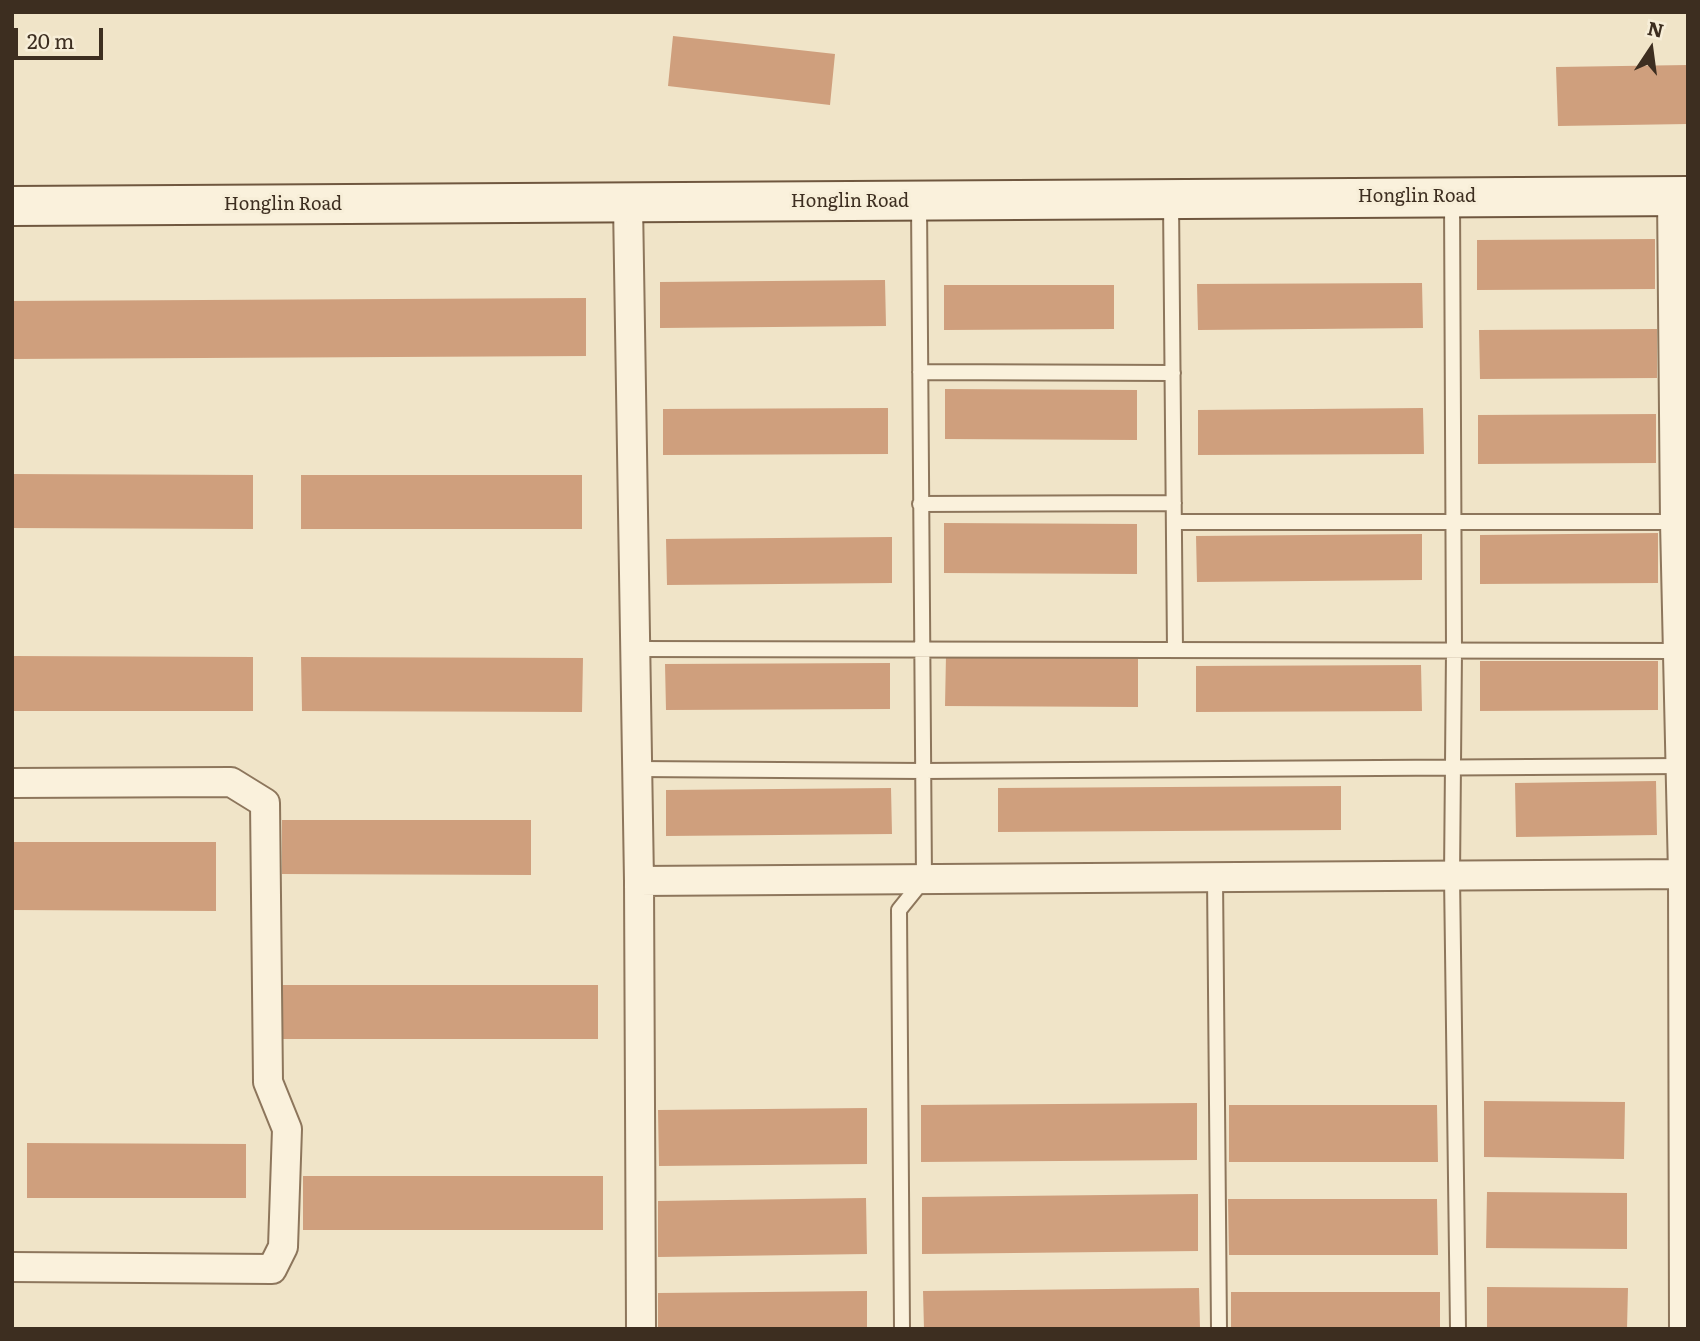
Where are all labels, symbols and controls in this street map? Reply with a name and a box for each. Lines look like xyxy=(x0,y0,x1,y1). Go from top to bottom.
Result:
text: N xyxy=(1645,13,1667,44)
scale bar xyxy=(18,14,107,58)
north arrow xyxy=(1616,14,1686,84)
text: 20 m xyxy=(27,24,74,55)
street label: Honglin Road xyxy=(1358,186,1476,208)
street label: Honglin Road xyxy=(791,191,909,213)
street label: Honglin Road xyxy=(224,194,342,216)

